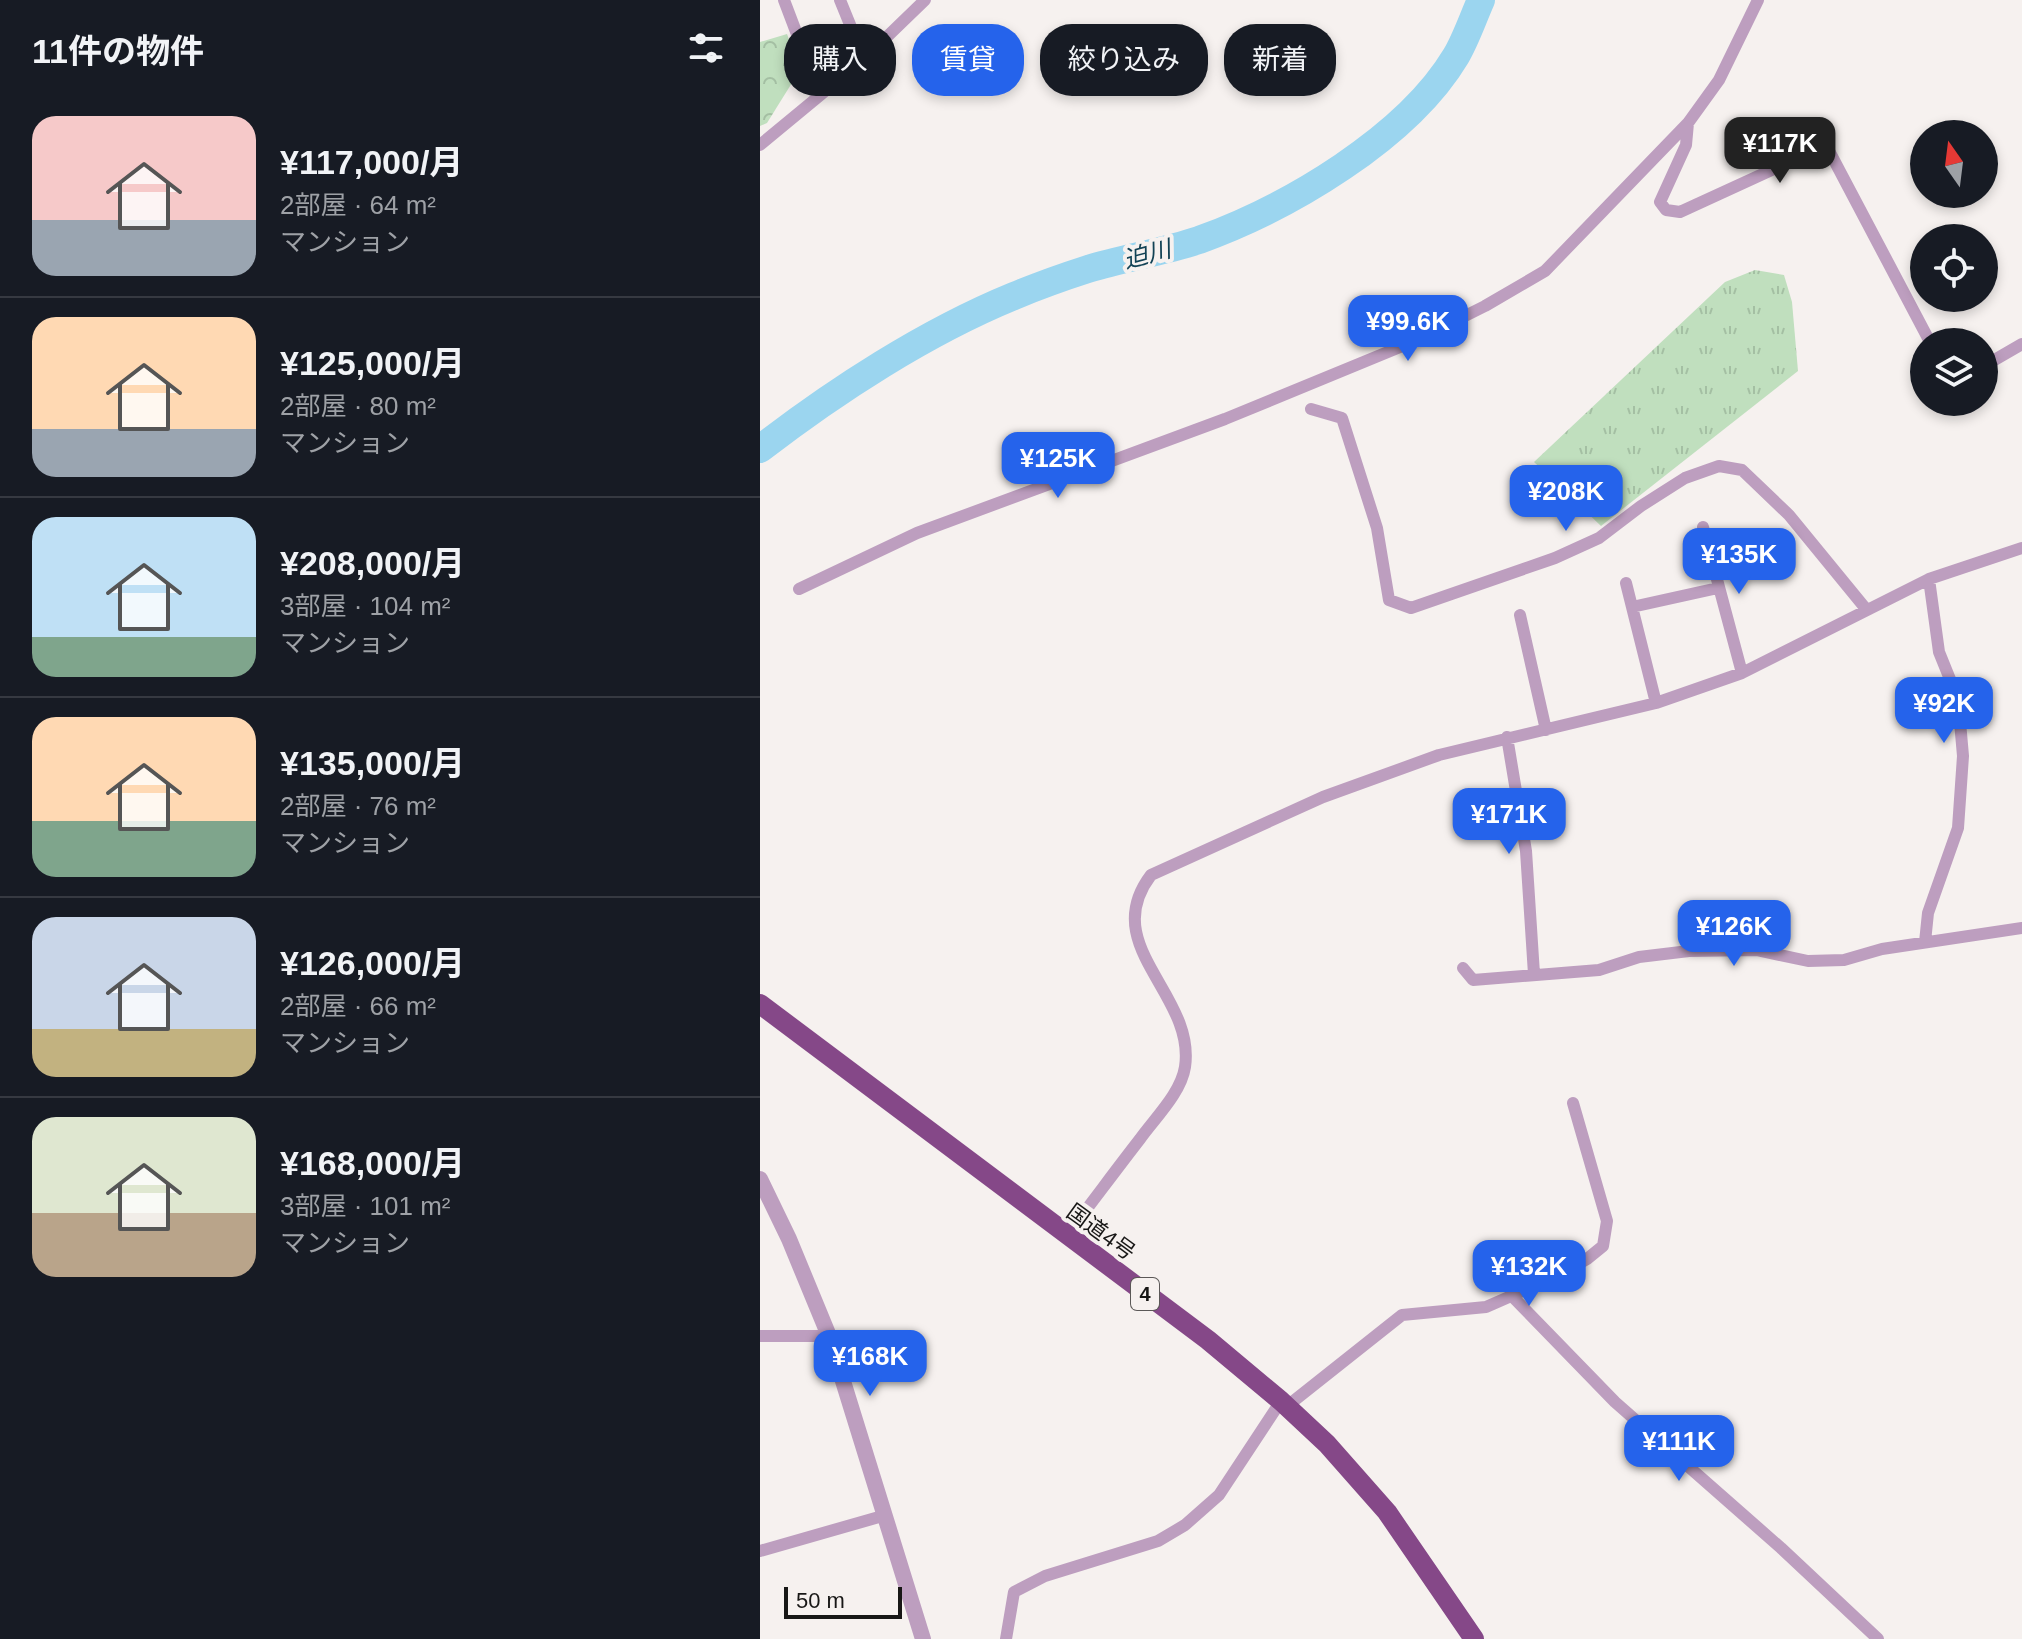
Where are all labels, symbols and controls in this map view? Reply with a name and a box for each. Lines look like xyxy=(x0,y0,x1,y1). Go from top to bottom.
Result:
chip: 購入 xyxy=(784,24,896,96)
chip: 賃貸 xyxy=(912,24,1024,96)
chip: 絞り込み xyxy=(1040,24,1208,96)
chip: 新着 xyxy=(1224,24,1336,96)
icon: filters xyxy=(684,26,728,70)
text: 11件の物件 xyxy=(32,32,204,70)
pin: ¥117K xyxy=(1724,117,1836,185)
north arrow xyxy=(1910,120,1998,208)
map controls xyxy=(1910,120,1998,416)
text: ¥117K xyxy=(1742,128,1818,158)
text: ¥117,000/月 xyxy=(280,143,463,181)
icon: home xyxy=(96,148,192,244)
text: 2部屋 · 64 m² xyxy=(280,190,436,220)
button: locate xyxy=(1910,224,1998,312)
text: マンション xyxy=(280,227,410,257)
water label: 迫川 xyxy=(1120,234,1177,273)
pin: ¥99.6K xyxy=(1343,295,1473,363)
text: ¥99.6K xyxy=(1366,306,1450,336)
button: layers xyxy=(1910,328,1998,416)
text: ¥125,000/月 xyxy=(280,344,465,382)
icon: home xyxy=(96,349,192,445)
text: 2部屋 · 80 m² xyxy=(280,391,436,421)
text: マンション xyxy=(280,428,410,458)
pin: ¥125K xyxy=(1002,432,1114,500)
text: ¥125K xyxy=(1020,443,1096,473)
pin: ¥208K xyxy=(1510,465,1622,533)
text: ¥208K xyxy=(1528,476,1604,506)
pin: ¥135K xyxy=(1683,528,1795,596)
text: ¥135K xyxy=(1701,539,1777,569)
text: ¥208,000/月 xyxy=(280,544,465,582)
icon: home xyxy=(96,549,192,645)
text: 3部屋 · 104 m² xyxy=(280,591,451,621)
text: マンション xyxy=(280,628,410,658)
pin: ¥92K xyxy=(1897,677,1991,745)
text: ¥92K xyxy=(1913,688,1975,718)
text: ¥135,000/月 xyxy=(280,744,465,782)
icon: home xyxy=(96,749,192,845)
pin: ¥171K xyxy=(1453,788,1565,856)
text: 2部屋 · 76 m² xyxy=(280,791,436,821)
text: ¥171K xyxy=(1471,799,1547,829)
text: マンション xyxy=(280,828,410,858)
pin: ¥126K xyxy=(1678,900,1790,968)
text: ¥126K xyxy=(1696,911,1772,941)
text: ¥126,000/月 xyxy=(280,944,465,982)
icon: home xyxy=(96,949,192,1045)
text: 2部屋 · 66 m² xyxy=(280,991,436,1021)
text: マンション xyxy=(280,1028,410,1058)
text: ¥168,000/月 xyxy=(280,1144,465,1182)
icon: home xyxy=(96,1149,192,1245)
text: 3部屋 · 101 m² xyxy=(280,1191,451,1221)
street label: 国道4号 xyxy=(1062,1199,1140,1265)
text: マンション xyxy=(280,1228,410,1258)
pin: ¥132K xyxy=(1473,1240,1585,1308)
text: ¥132K xyxy=(1491,1251,1567,1281)
road number: 4 xyxy=(1131,1278,1159,1310)
pin: ¥168K xyxy=(814,1330,926,1398)
text: ¥168K xyxy=(832,1341,908,1371)
pin: ¥111K xyxy=(1623,1415,1735,1483)
text: ¥111K xyxy=(1642,1426,1716,1456)
scale bar xyxy=(784,1583,902,1619)
text: 50 m xyxy=(796,1588,845,1613)

